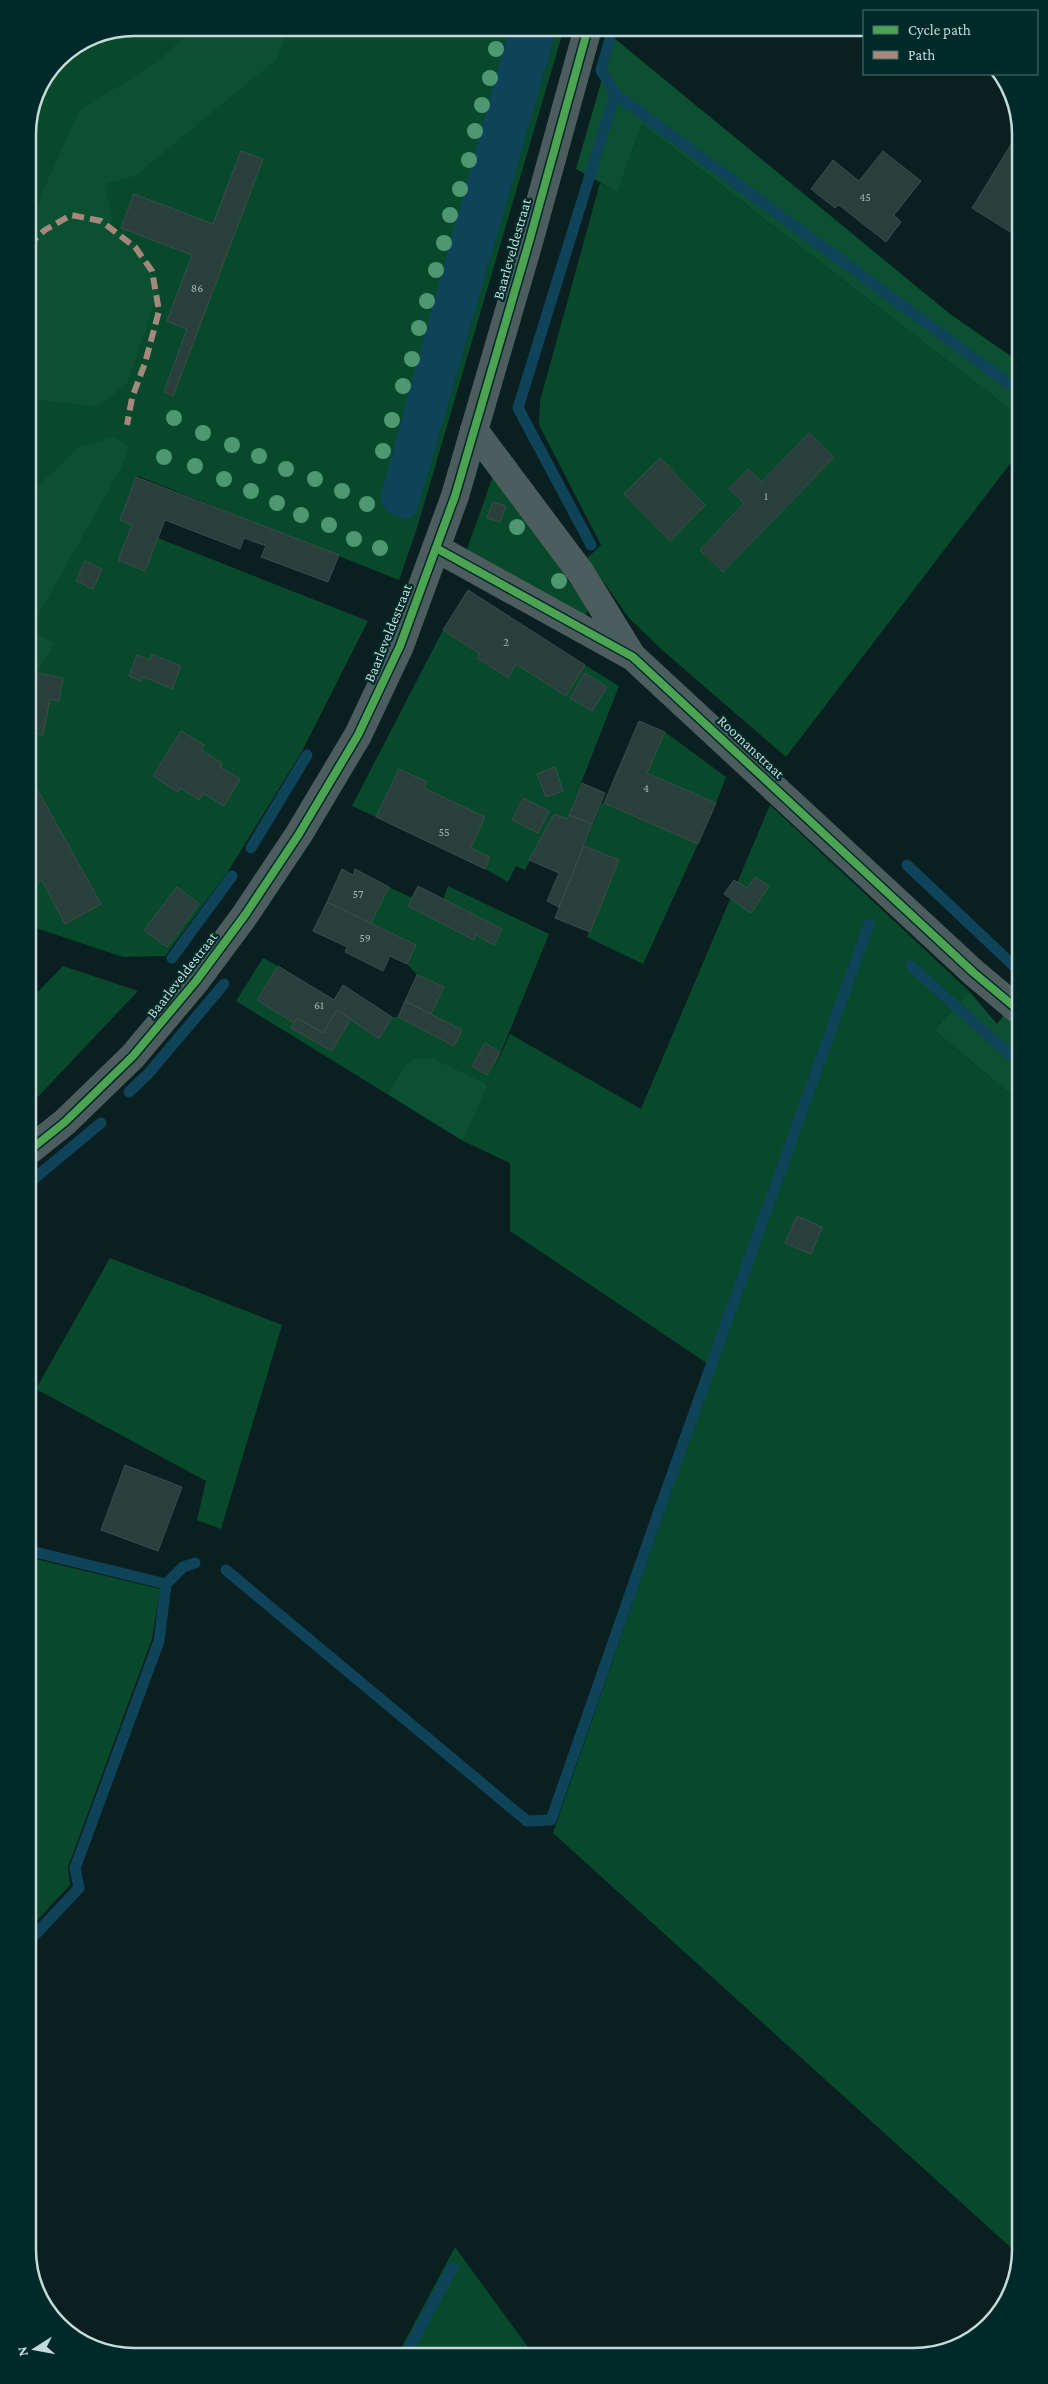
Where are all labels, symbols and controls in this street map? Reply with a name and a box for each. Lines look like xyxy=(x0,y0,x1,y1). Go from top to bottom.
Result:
legend xyxy=(863,10,1038,75)
text: Cycle path xyxy=(908,22,971,39)
text: Path xyxy=(908,47,935,63)
house number: 45 xyxy=(859,190,871,204)
street label: Baarleveldestraat xyxy=(490,196,534,301)
house number: 86 xyxy=(191,281,203,295)
house number: 1 xyxy=(764,489,768,503)
street label: Baarleveldestraat xyxy=(361,581,415,684)
house number: 2 xyxy=(503,635,509,649)
street label: Roomanstraat xyxy=(715,712,788,782)
house number: 4 xyxy=(643,781,649,795)
house number: 55 xyxy=(438,825,450,839)
house number: 57 xyxy=(353,887,364,901)
street label: Baarleveldestraat xyxy=(144,928,221,1021)
house number: 59 xyxy=(359,931,371,945)
house number: 61 xyxy=(314,998,324,1012)
north arrow xyxy=(10,2324,60,2374)
text: N xyxy=(13,2345,31,2358)

